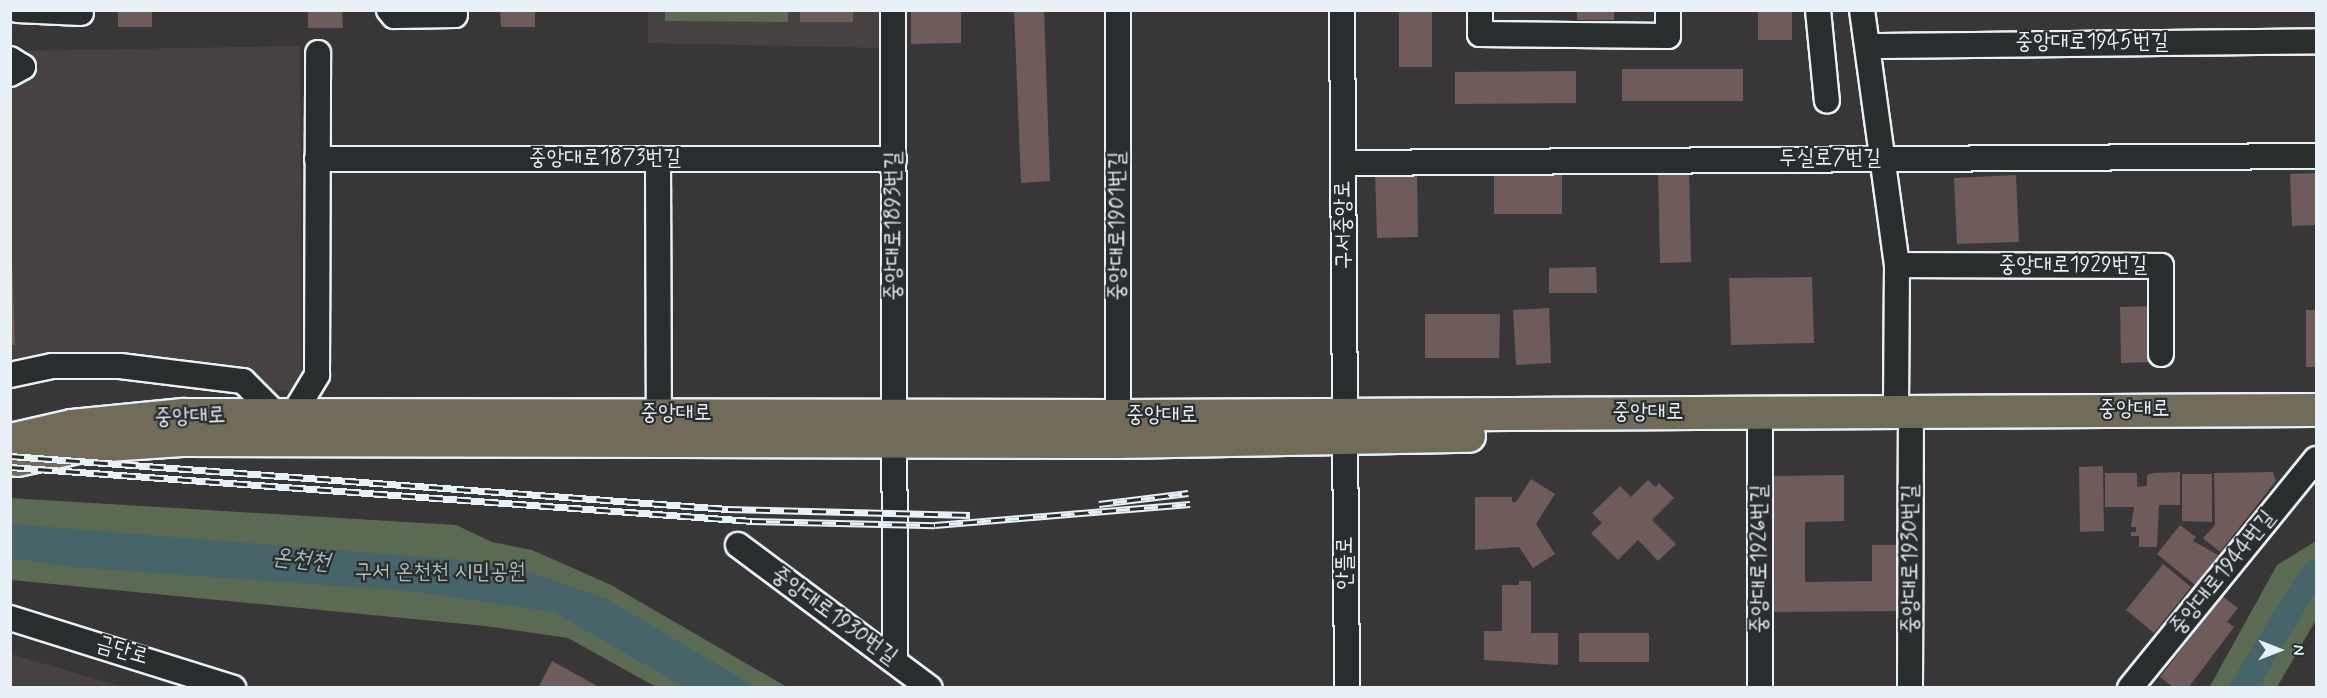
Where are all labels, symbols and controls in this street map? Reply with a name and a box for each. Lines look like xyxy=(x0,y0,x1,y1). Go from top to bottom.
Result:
street label: 중앙대로1945번길 xyxy=(2016,30,2168,56)
street label: 중앙대로1873번길 xyxy=(529,146,681,172)
street label: 두실로7번길 xyxy=(1779,146,1881,172)
street label: 중앙대로1893번길 xyxy=(881,151,907,301)
street label: 중앙대로1901번길 xyxy=(1105,152,1131,300)
street label: 구서중앙로 xyxy=(1330,181,1358,269)
street label: 중앙대로1929번길 xyxy=(1999,253,2147,279)
street label: 중앙대로 xyxy=(2099,397,2169,423)
street label: 중앙대로 xyxy=(1613,400,1683,426)
street label: 중앙대로 xyxy=(641,401,711,427)
street label: 중앙대로 xyxy=(154,403,226,431)
street label: 중앙대로 xyxy=(1127,403,1197,429)
street label: 중앙대로1930번길 xyxy=(1898,484,1924,634)
street label: 중앙대로1926번길 xyxy=(1747,485,1773,633)
street label: 중앙대로1944번길 xyxy=(2165,505,2281,641)
street label: 안뜰로 xyxy=(1333,536,1359,590)
water label: 온천천 xyxy=(271,543,331,577)
park label: 구서 온천천 시민공원 xyxy=(354,560,526,586)
street label: 중앙대로1930번길 xyxy=(766,562,902,670)
north arrow xyxy=(2249,620,2309,680)
street label: 금단로 xyxy=(93,631,151,671)
text: N xyxy=(2287,645,2308,655)

